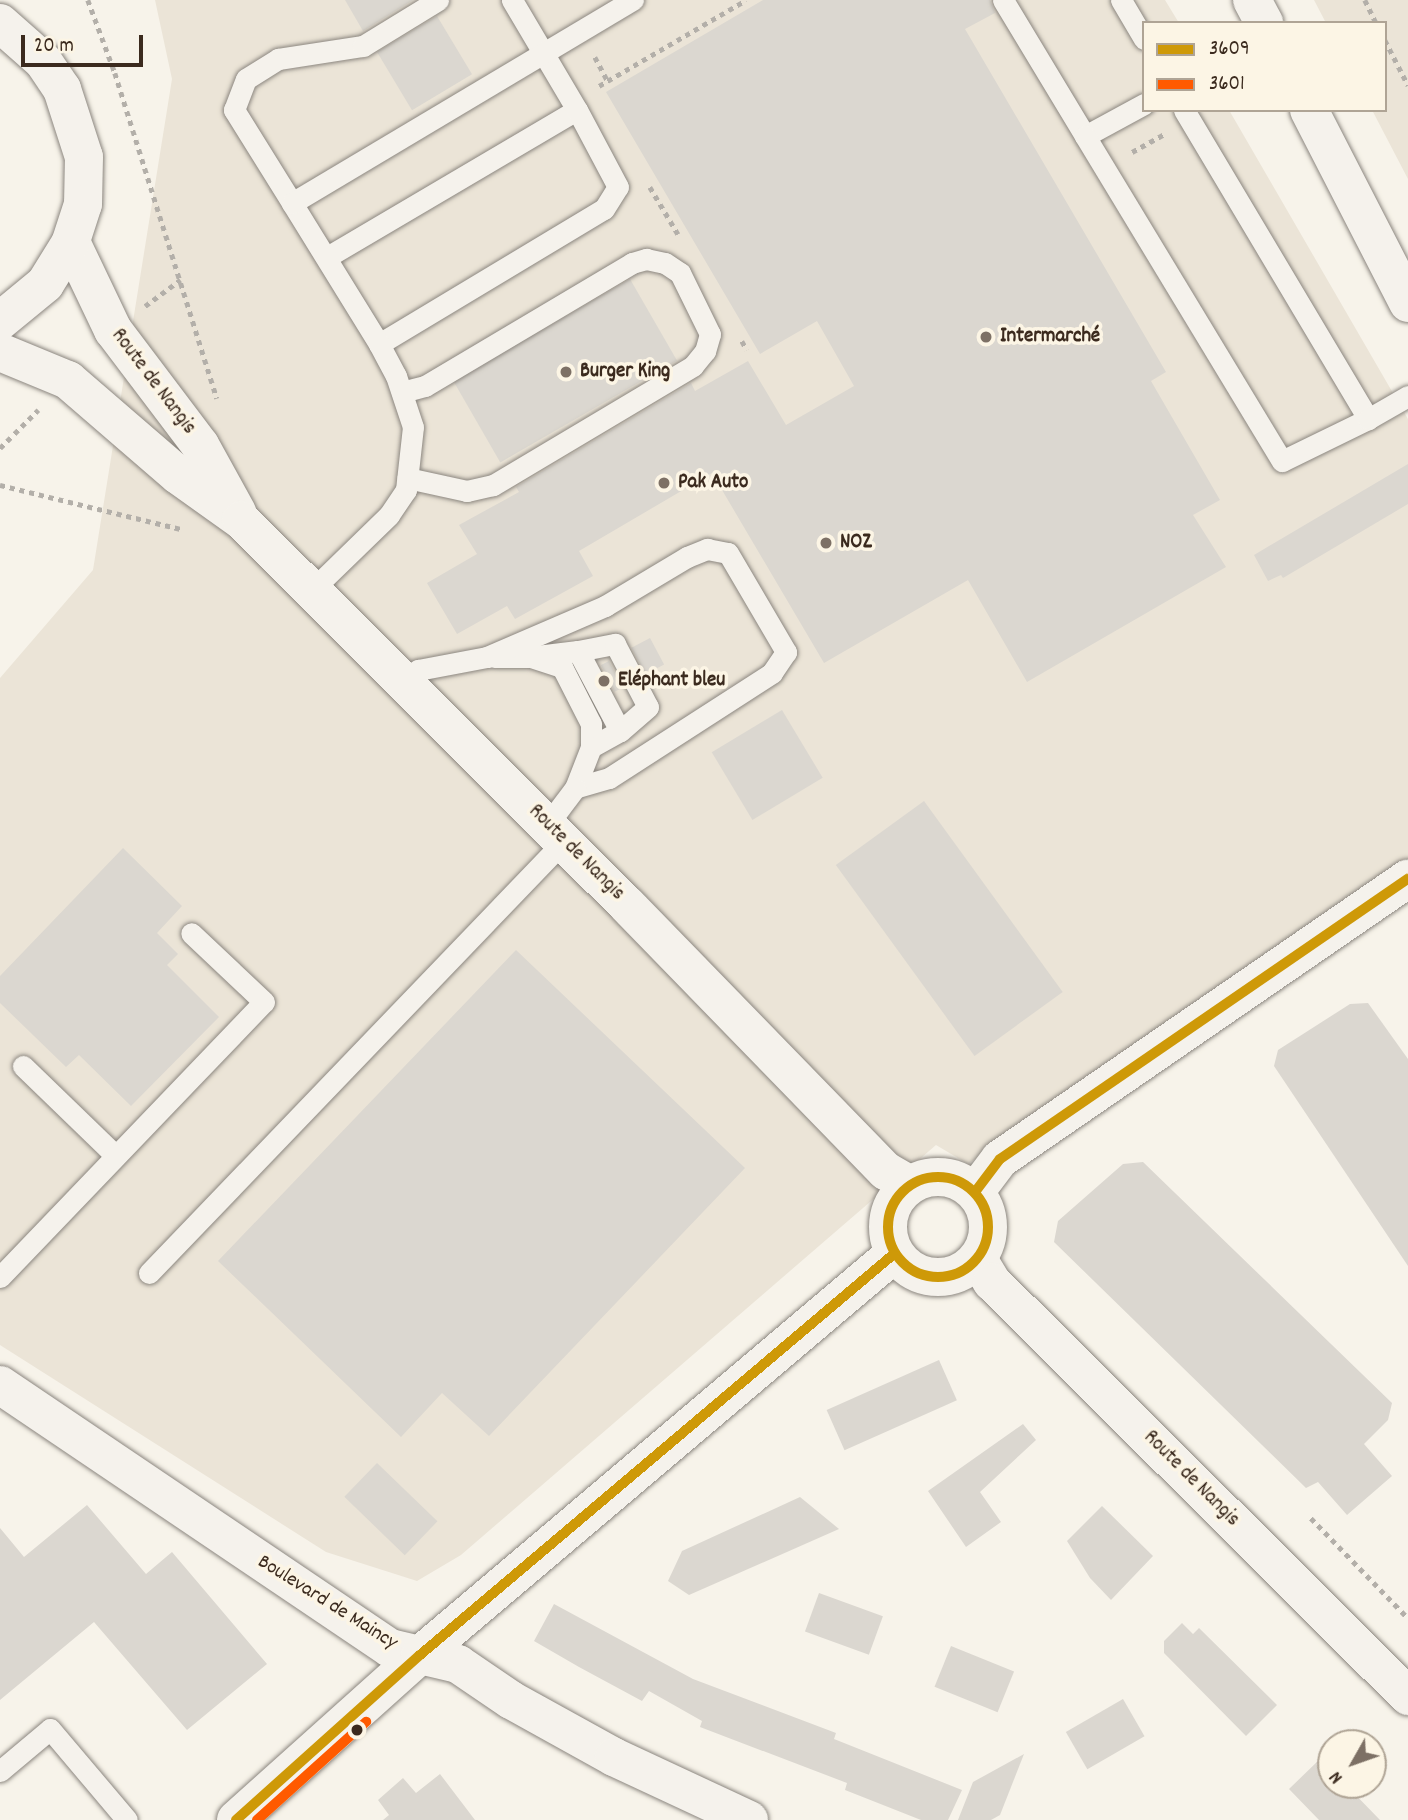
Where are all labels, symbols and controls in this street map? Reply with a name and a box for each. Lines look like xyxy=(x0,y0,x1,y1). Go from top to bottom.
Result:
scale bar xyxy=(24,21,147,65)
legend xyxy=(1142,21,1387,112)
text: 20 m xyxy=(34,32,74,62)
text: 3609 xyxy=(1209,35,1250,65)
text: 3601 xyxy=(1209,70,1245,100)
street label: Route de Nangis xyxy=(105,324,201,440)
place label: Intermarché xyxy=(1000,324,1100,350)
marker: Intermarché xyxy=(978,329,994,345)
place label: Burger King xyxy=(580,359,670,385)
marker: Burger King xyxy=(558,364,574,380)
place label: Pak Auto xyxy=(678,470,748,496)
marker: Pak Auto xyxy=(656,475,672,491)
place label: NOZ xyxy=(840,530,872,556)
marker: NOZ xyxy=(818,535,834,551)
place label: Eléphant bleu xyxy=(618,668,725,694)
marker: Eléphant bleu xyxy=(596,673,612,689)
street label: Route de Nangis xyxy=(522,799,630,907)
street label: Route de Nangis xyxy=(1137,1425,1245,1533)
street label: Boulevard de Maincy xyxy=(252,1550,402,1656)
unlabelled marker xyxy=(350,1723,364,1737)
north arrow xyxy=(1317,1729,1387,1799)
text: N xyxy=(1324,1764,1350,1789)

